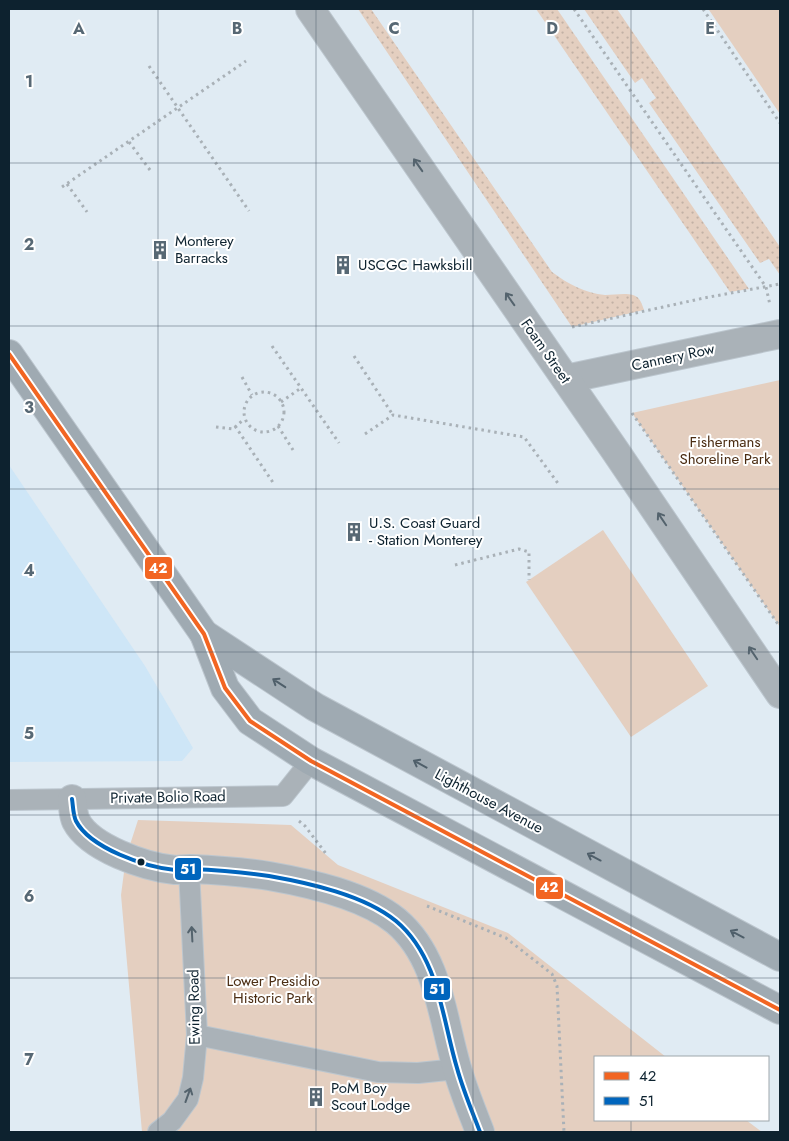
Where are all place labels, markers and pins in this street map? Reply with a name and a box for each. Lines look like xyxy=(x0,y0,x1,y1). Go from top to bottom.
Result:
place label: Monterey Barracks xyxy=(175,230,234,269)
building icon: Monterey Barracks xyxy=(149,239,171,261)
building icon: USCGC Hawksbill xyxy=(332,254,354,276)
place label: USCGC Hawksbill xyxy=(358,254,472,276)
place label: U.S. Coast Guard - Station Monterey xyxy=(369,512,483,551)
building icon: U.S. Coast Guard - Station Monterey xyxy=(343,521,365,543)
unlabelled marker xyxy=(136,857,146,867)
place label: PoM Boy Scout Lodge xyxy=(331,1077,411,1116)
building icon: PoM Boy Scout Lodge xyxy=(305,1086,327,1108)

